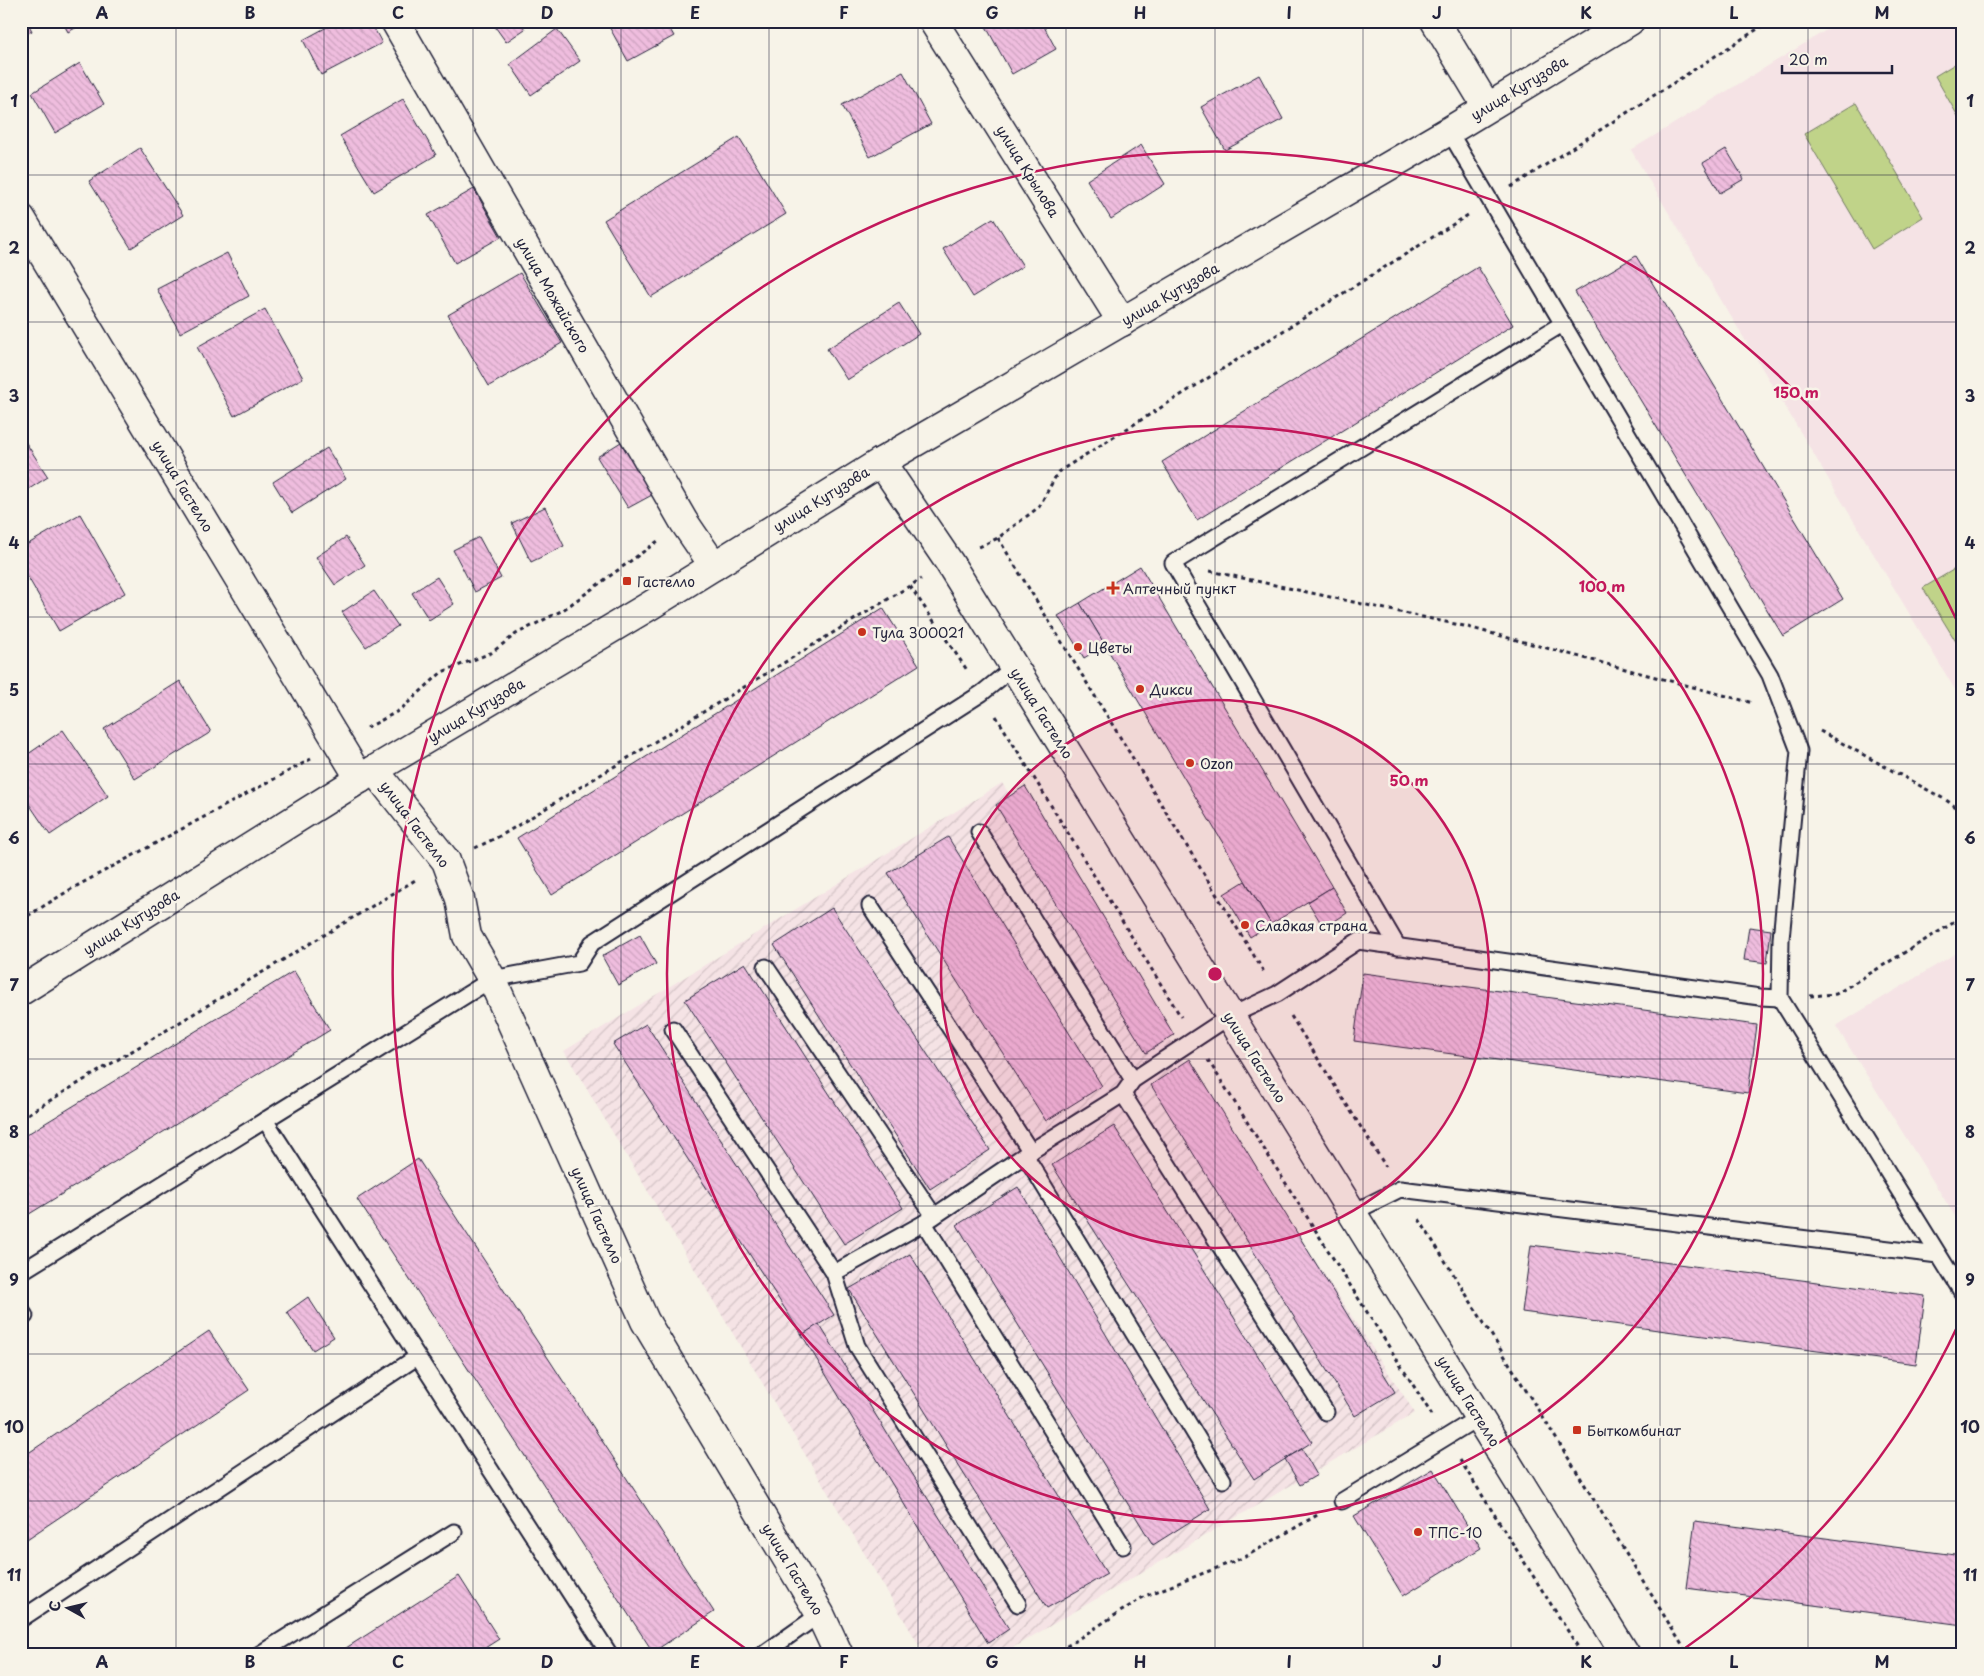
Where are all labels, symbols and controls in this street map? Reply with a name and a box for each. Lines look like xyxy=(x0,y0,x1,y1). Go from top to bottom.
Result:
text: A xyxy=(96,0,109,24)
text: B xyxy=(245,0,256,24)
text: C xyxy=(392,0,404,24)
text: D xyxy=(541,0,553,24)
text: E xyxy=(690,0,700,24)
text: F xyxy=(839,0,849,24)
text: G xyxy=(985,0,999,24)
text: H xyxy=(1134,0,1146,24)
text: I xyxy=(1286,0,1292,24)
text: J xyxy=(1432,0,1442,24)
text: K xyxy=(1580,0,1592,24)
text: L xyxy=(1729,0,1739,24)
text: M xyxy=(1874,0,1890,24)
scale bar xyxy=(1782,42,1892,74)
text: 20 m xyxy=(1789,47,1828,70)
street label: улица Кутузова xyxy=(1466,51,1572,125)
text: 1 xyxy=(10,88,18,112)
text: 1 xyxy=(1966,88,1974,112)
street label: улица Крылова xyxy=(991,121,1065,221)
street label: улица Можайского xyxy=(511,233,595,357)
text: 2 xyxy=(8,235,20,259)
text: 2 xyxy=(1964,235,1976,259)
street label: улица Кутузова xyxy=(1117,257,1223,331)
text: 150 m xyxy=(1773,380,1819,403)
text: 3 xyxy=(9,383,19,407)
text: 3 xyxy=(1965,383,1975,407)
street label: улица Гастелло xyxy=(147,436,219,536)
street label: улица Кутузова xyxy=(769,461,873,537)
text: 4 xyxy=(9,530,20,554)
text: 4 xyxy=(1965,530,1976,554)
place label: Гастелло xyxy=(637,571,695,592)
text: 100 m xyxy=(1579,574,1625,597)
marker: Гастелло xyxy=(621,575,633,587)
place label: Аптечный пункт xyxy=(1123,578,1236,599)
marker: Аптечный пункт xyxy=(1107,582,1119,594)
place label: Тула 300021 xyxy=(872,622,964,643)
marker: Тула 300021 xyxy=(856,626,868,638)
place label: Цветы xyxy=(1088,637,1132,658)
marker: Цветы xyxy=(1072,641,1084,653)
street label: улица Гастелло xyxy=(1006,663,1079,763)
street label: улица Кутузова xyxy=(423,673,529,747)
text: 5 xyxy=(9,677,19,701)
text: 5 xyxy=(1965,677,1975,701)
place label: Дикси xyxy=(1149,679,1193,700)
marker: Дикси xyxy=(1134,683,1146,695)
place label: Ozon xyxy=(1200,753,1233,774)
marker: Ozon xyxy=(1184,757,1196,769)
text: 50 m xyxy=(1390,768,1428,791)
street label: улица Гастелло xyxy=(375,776,455,872)
text: 6 xyxy=(8,825,20,849)
text: 6 xyxy=(1964,825,1976,849)
street label: улица Кутузова xyxy=(79,884,183,960)
place label: Сладкая страна xyxy=(1255,915,1368,936)
marker: Сладкая страна xyxy=(1239,919,1251,931)
centre of rings xyxy=(1206,965,1224,983)
text: 7 xyxy=(9,972,19,996)
text: 7 xyxy=(1965,972,1975,996)
street label: улица Гастелло xyxy=(1219,1007,1292,1107)
text: 8 xyxy=(9,1119,19,1143)
text: 8 xyxy=(1965,1119,1975,1143)
street label: улица Гастелло xyxy=(566,1163,628,1267)
text: 9 xyxy=(9,1267,19,1291)
text: 9 xyxy=(1965,1267,1975,1291)
street label: улица Гастелло xyxy=(1433,1351,1506,1451)
text: 10 xyxy=(4,1414,24,1438)
text: 10 xyxy=(1960,1414,1980,1438)
place label: Быткомбинат xyxy=(1587,1420,1682,1441)
marker: Быткомбинат xyxy=(1571,1424,1583,1436)
street label: улица Гастелло xyxy=(757,1519,829,1619)
place label: ТПС-10 xyxy=(1428,1522,1482,1543)
marker: ТПС-10 xyxy=(1412,1526,1424,1538)
text: 11 xyxy=(7,1562,21,1586)
text: 11 xyxy=(1963,1562,1977,1586)
north arrow xyxy=(42,1584,92,1634)
text: С xyxy=(44,1599,66,1613)
text: A xyxy=(96,1649,109,1673)
text: B xyxy=(245,1649,256,1673)
text: C xyxy=(392,1649,404,1673)
text: D xyxy=(541,1649,553,1673)
text: E xyxy=(690,1649,700,1673)
text: F xyxy=(839,1649,849,1673)
text: G xyxy=(985,1649,999,1673)
text: H xyxy=(1134,1649,1146,1673)
text: I xyxy=(1286,1649,1292,1673)
text: J xyxy=(1432,1649,1442,1673)
text: K xyxy=(1580,1649,1592,1673)
text: L xyxy=(1729,1649,1739,1673)
text: M xyxy=(1874,1649,1890,1673)

